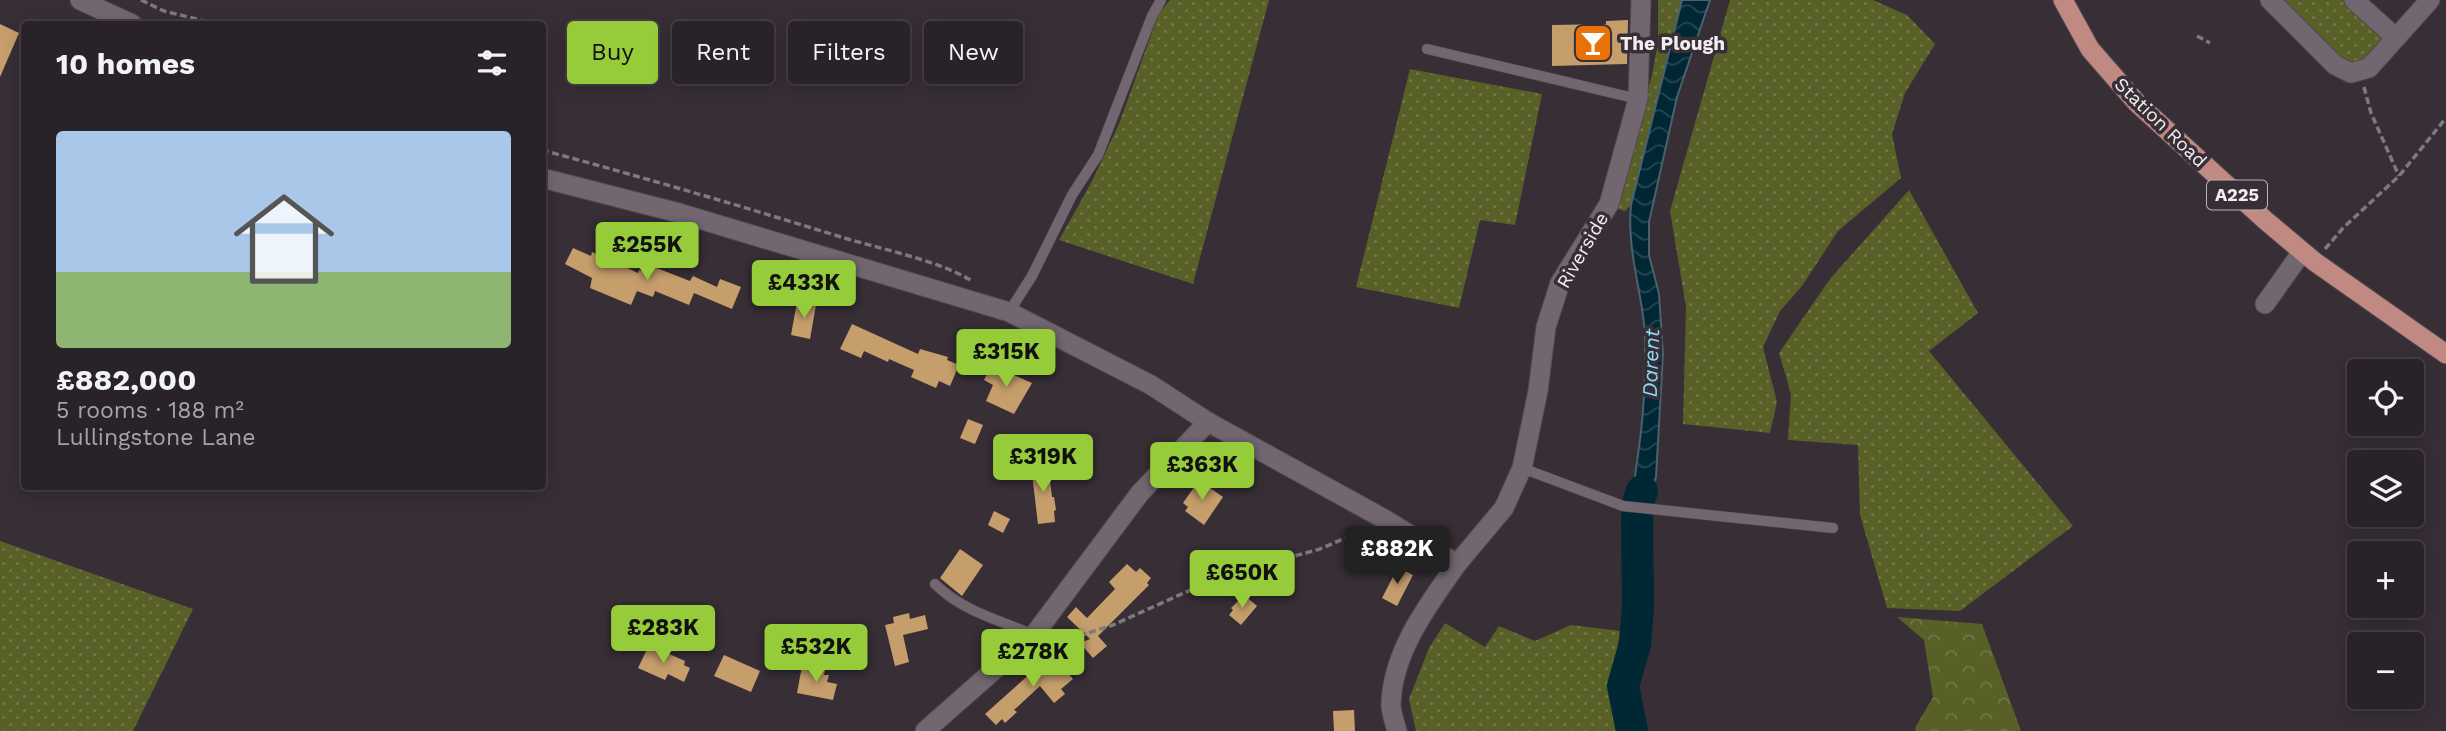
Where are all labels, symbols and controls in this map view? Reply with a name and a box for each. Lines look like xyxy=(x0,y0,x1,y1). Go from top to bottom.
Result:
chip: Buy xyxy=(567,21,658,84)
chip: Rent xyxy=(672,21,774,84)
chip: Filters xyxy=(788,21,910,84)
chip: New xyxy=(924,21,1023,84)
bar icon: The Plough xyxy=(1572,22,1614,64)
place label: The Plough xyxy=(1620,32,1725,55)
icon: filters xyxy=(473,44,511,82)
text: 10 homes xyxy=(56,46,195,81)
street label: Station Road xyxy=(2110,73,2212,172)
icon: home xyxy=(221,176,347,302)
road number: A225 xyxy=(2207,180,2267,210)
street label: Riverside xyxy=(1552,208,1613,292)
pin: £255K xyxy=(598,222,696,282)
text: £255K xyxy=(612,231,682,258)
pin: £433K xyxy=(755,260,853,320)
text: £433K xyxy=(768,269,840,296)
water label: Darent xyxy=(1637,328,1664,398)
pin: £315K xyxy=(957,330,1055,389)
text: £315K xyxy=(972,338,1040,365)
map controls xyxy=(2347,359,2424,709)
button: locate xyxy=(2347,359,2424,436)
text: £882,000 xyxy=(56,362,197,397)
text: 5 rooms · 188 m² xyxy=(56,397,244,424)
text: Lullingstone Lane xyxy=(56,424,256,451)
pin: £319K xyxy=(994,434,1092,494)
pin: £363K xyxy=(1153,442,1251,502)
text: £319K xyxy=(1009,443,1077,470)
button: layers xyxy=(2347,450,2424,527)
text: £363K xyxy=(1166,451,1238,478)
pin: £882K xyxy=(1348,526,1446,586)
text: £882K xyxy=(1361,535,1433,562)
button: + xyxy=(2347,541,2424,618)
pin: £650K xyxy=(1193,550,1291,610)
text: £650K xyxy=(1206,559,1278,586)
pin: £283K xyxy=(614,606,712,665)
text: £283K xyxy=(627,614,699,641)
pin: £532K xyxy=(767,624,865,684)
pin: £278K xyxy=(984,630,1082,689)
button: − xyxy=(2347,632,2424,709)
text: £532K xyxy=(781,633,851,660)
text: £278K xyxy=(997,638,1069,665)

